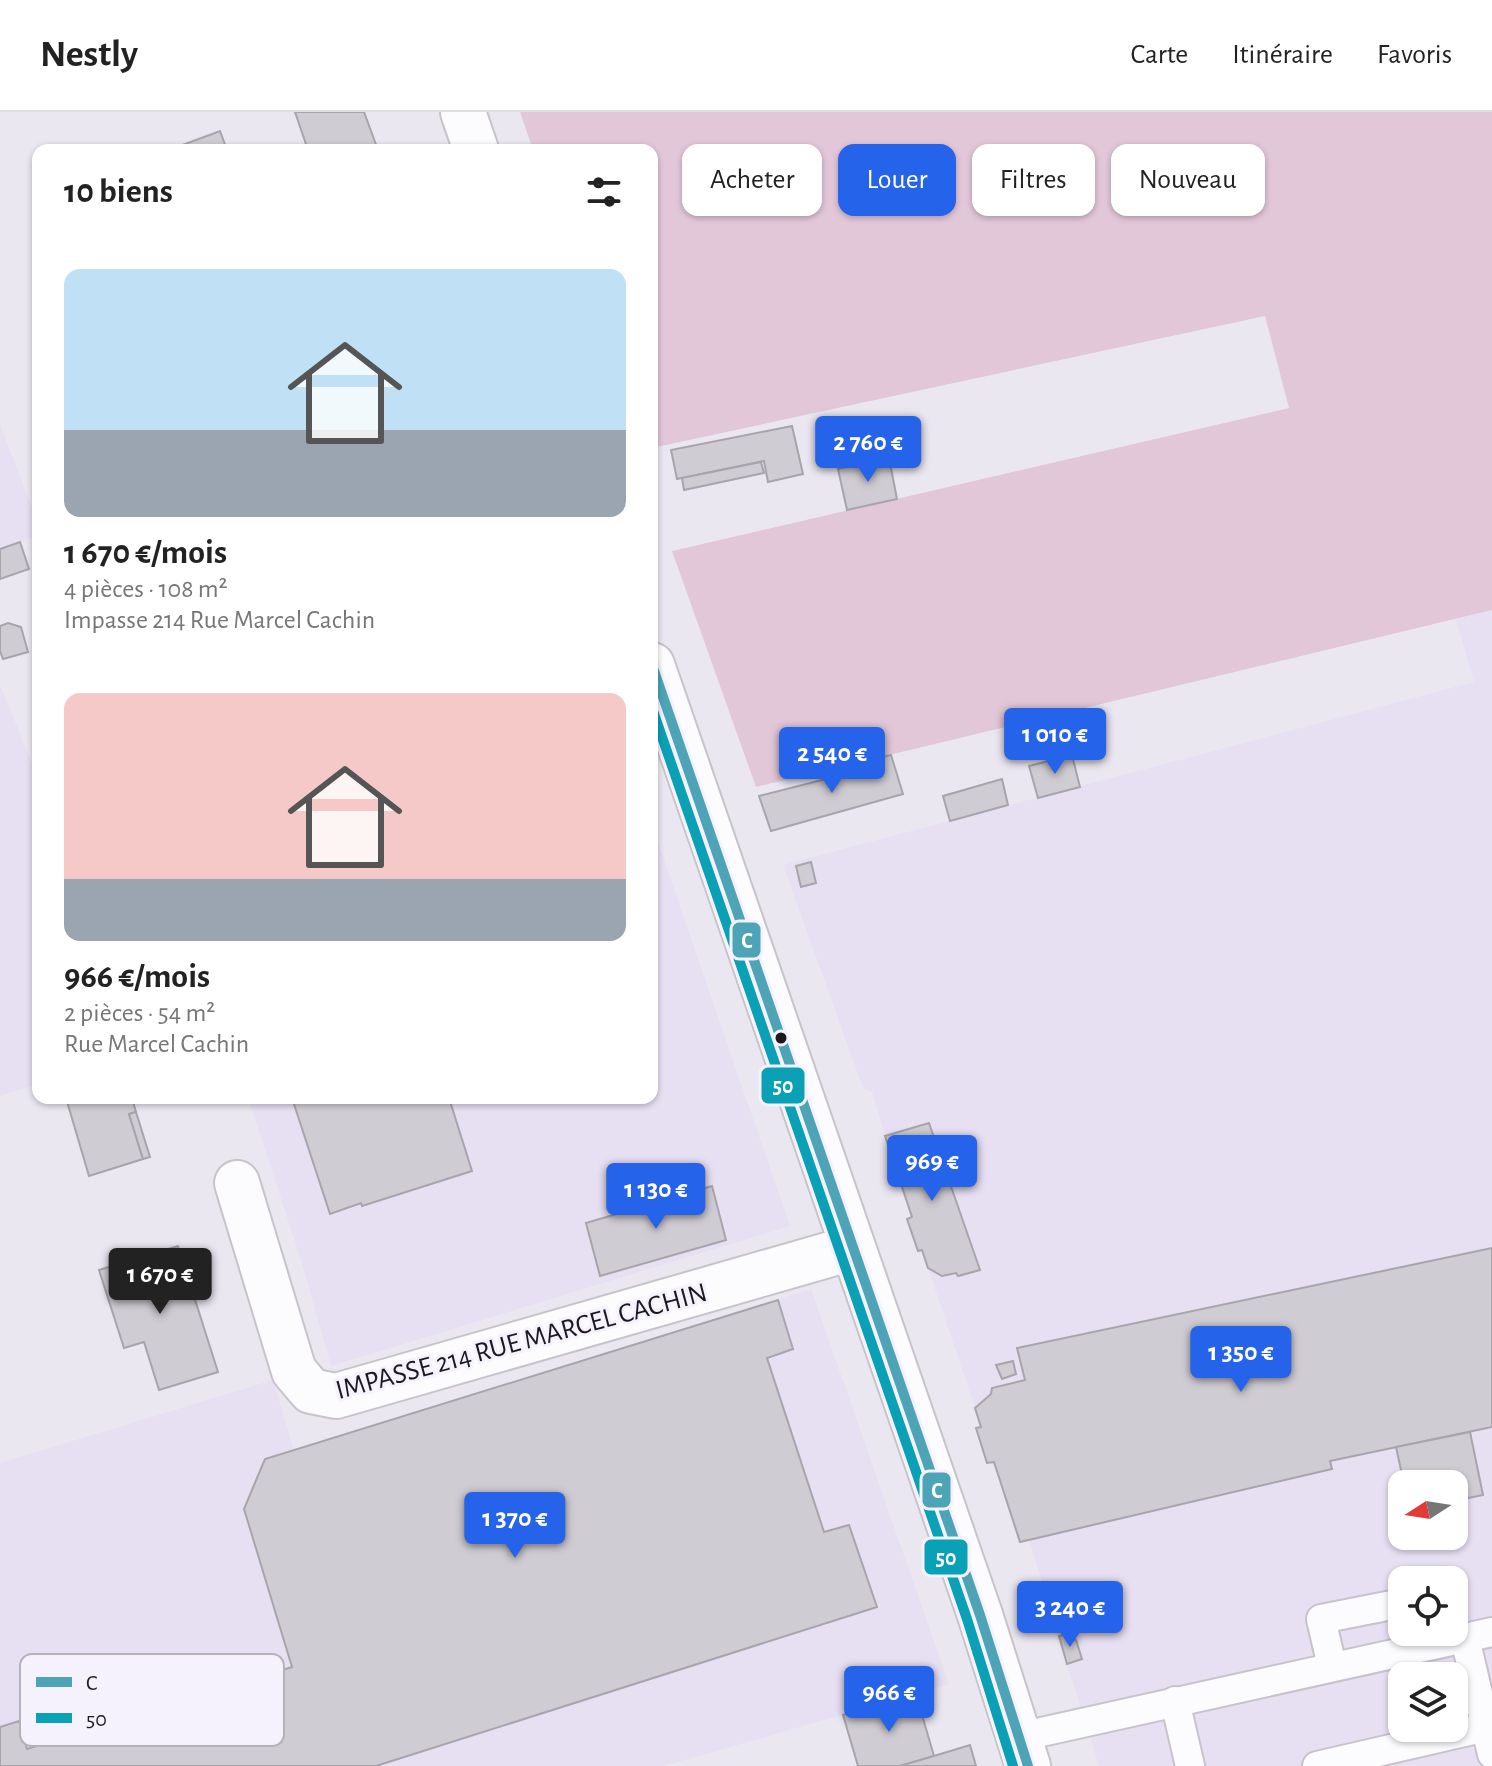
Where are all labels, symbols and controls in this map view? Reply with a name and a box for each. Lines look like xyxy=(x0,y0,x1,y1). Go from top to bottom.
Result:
text: Nestly xyxy=(40,36,138,74)
text: Carte xyxy=(1131,41,1188,69)
text: Itinéraire xyxy=(1232,41,1333,69)
text: Favoris xyxy=(1377,41,1452,69)
chip: Acheter xyxy=(682,144,822,216)
chip: Louer xyxy=(838,144,956,216)
chip: Filtres xyxy=(972,144,1095,216)
chip: Nouveau xyxy=(1111,144,1265,216)
icon: filters xyxy=(582,170,626,214)
text: 10 biens xyxy=(64,175,173,209)
icon: home xyxy=(273,321,417,465)
pin: 2 760 € xyxy=(794,416,942,484)
text: 2 760 € xyxy=(833,429,903,455)
text: 1 670 €/mois xyxy=(64,536,227,570)
text: 4 pièces · 108 m² xyxy=(64,576,228,602)
text: Impasse 214 Rue Marcel Cachin xyxy=(64,607,375,633)
pin: 1 010 € xyxy=(981,708,1129,776)
text: 1 010 € xyxy=(1022,721,1088,747)
pin: 2 540 € xyxy=(758,727,906,795)
text: 2 540 € xyxy=(797,740,867,766)
icon: home xyxy=(273,745,417,889)
line badge: C xyxy=(731,921,762,959)
text: C xyxy=(741,930,753,952)
text: 966 €/mois xyxy=(64,960,210,994)
text: 2 pièces · 54 m² xyxy=(64,1000,215,1026)
unlabelled marker xyxy=(773,1030,789,1046)
text: Rue Marcel Cachin xyxy=(64,1031,249,1057)
line badge: 50 xyxy=(760,1066,806,1105)
text: 50 xyxy=(773,1075,793,1097)
pin: 969 € xyxy=(876,1135,988,1203)
text: 969 € xyxy=(905,1148,959,1174)
pin: 1 130 € xyxy=(582,1163,730,1231)
text: 1 130 € xyxy=(624,1176,688,1202)
pin: 1 670 € xyxy=(86,1248,234,1316)
text: 1 670 € xyxy=(127,1261,193,1287)
street label: IMPASSE 214 RUE MARCEL CACHIN xyxy=(333,1279,710,1405)
pin: 1 350 € xyxy=(1167,1326,1315,1394)
text: 1 350 € xyxy=(1208,1339,1274,1365)
north arrow xyxy=(1388,1470,1468,1550)
map controls xyxy=(1388,1470,1468,1742)
line badge: C xyxy=(921,1471,952,1509)
text: C xyxy=(931,1480,943,1502)
pin: 1 370 € xyxy=(441,1492,589,1560)
text: 1 370 € xyxy=(482,1505,548,1531)
line badge: 50 xyxy=(923,1538,969,1576)
text: 50 xyxy=(936,1547,956,1569)
button: locate xyxy=(1388,1566,1468,1646)
pin: 3 240 € xyxy=(996,1581,1144,1649)
text: 3 240 € xyxy=(1035,1594,1105,1620)
legend xyxy=(20,1654,284,1746)
button: layers xyxy=(1388,1662,1468,1742)
pin: 966 € xyxy=(833,1666,945,1734)
text: C xyxy=(86,1672,97,1694)
text: 966 € xyxy=(862,1679,916,1705)
text: 50 xyxy=(86,1708,107,1730)

